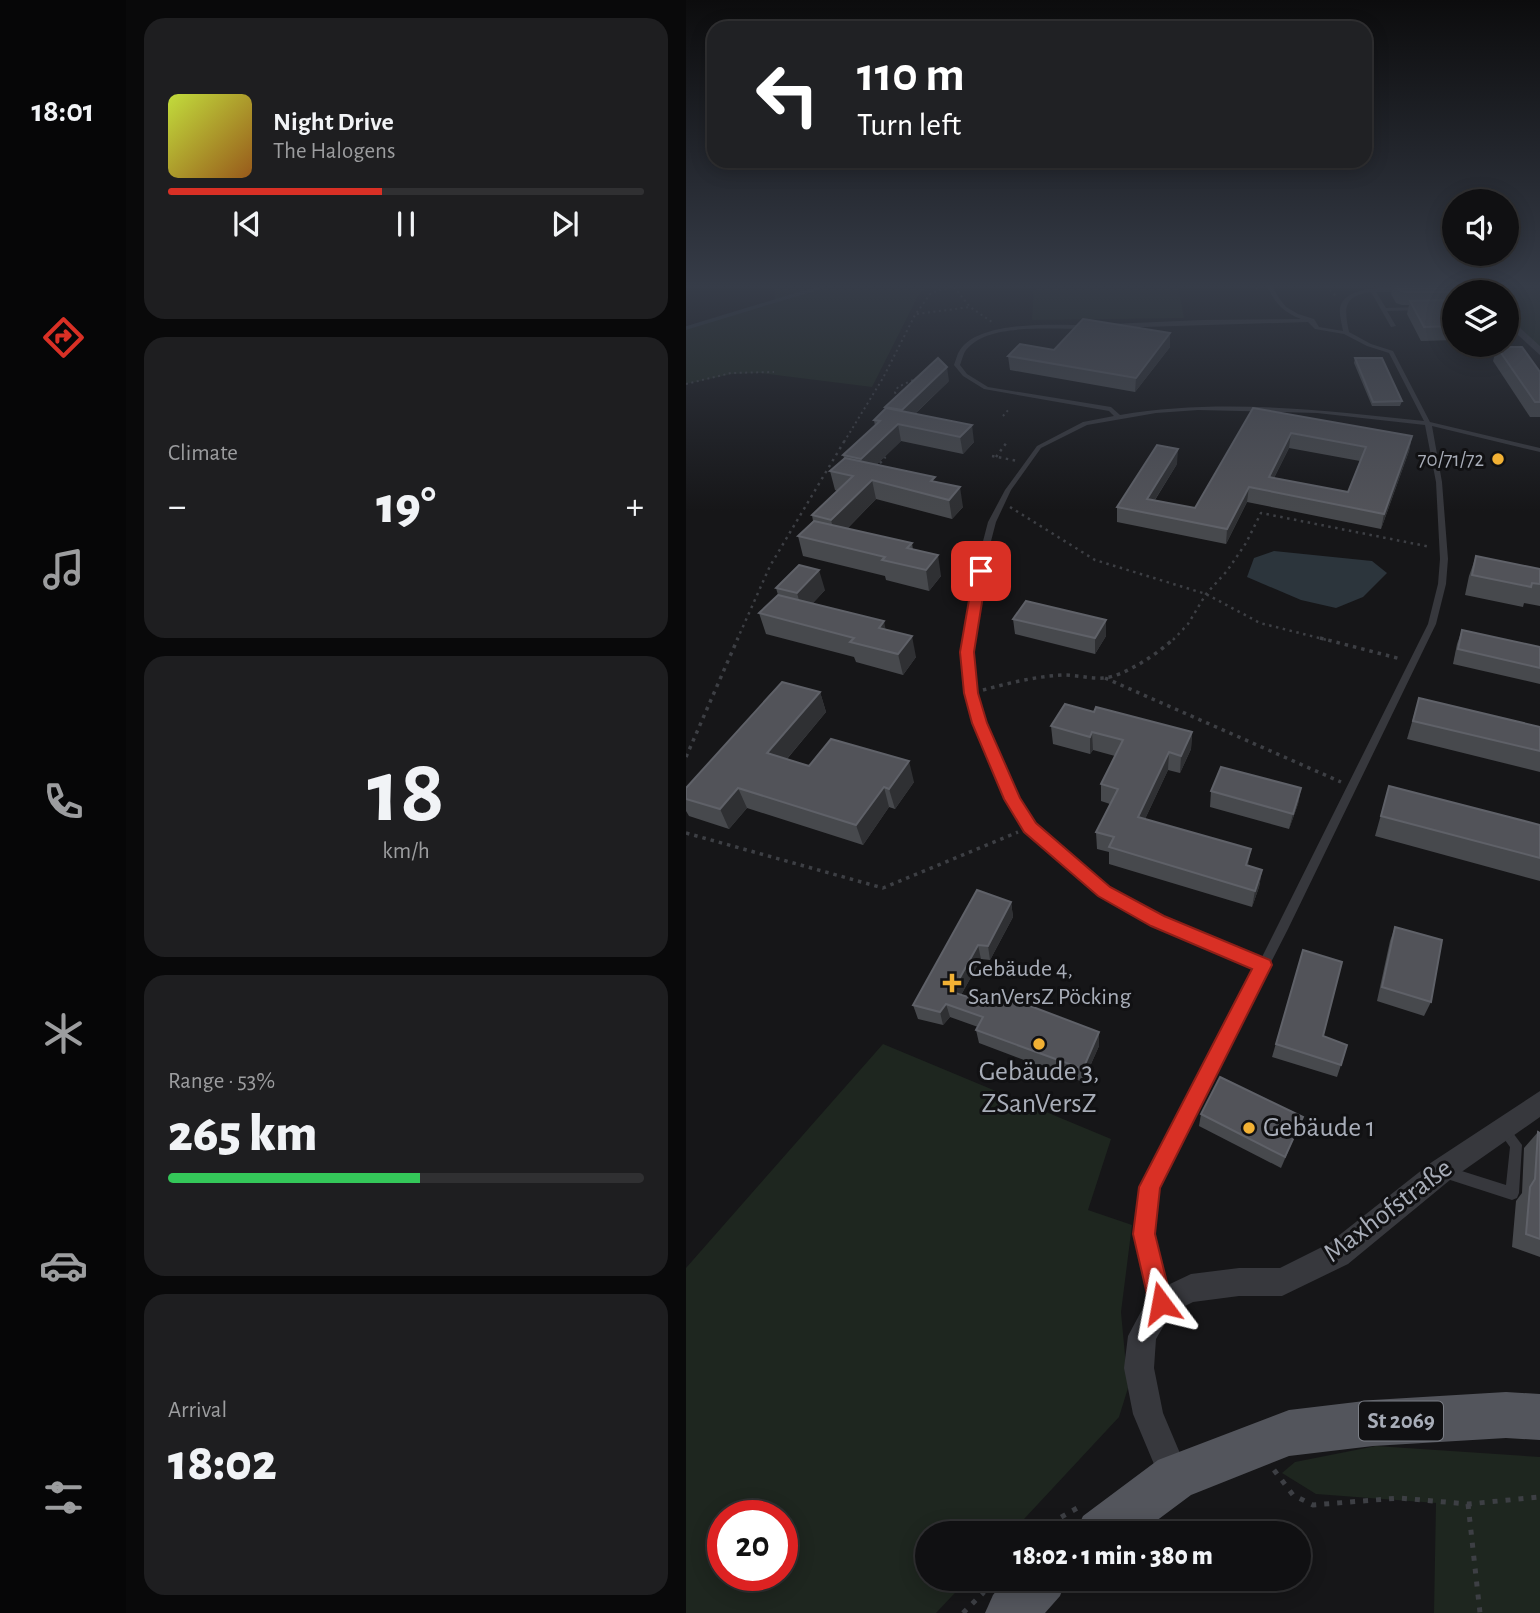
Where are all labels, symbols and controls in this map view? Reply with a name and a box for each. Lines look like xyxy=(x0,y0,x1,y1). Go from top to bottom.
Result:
icon: left xyxy=(742,49,833,140)
text: 110 m xyxy=(857,51,965,100)
text: 18:01 xyxy=(32,95,94,127)
text: Night Drive xyxy=(273,109,394,135)
text: Turn left xyxy=(857,109,961,141)
text: The Halogens xyxy=(273,140,395,163)
map controls xyxy=(1442,189,1519,357)
button: sound xyxy=(1442,189,1519,266)
icon: previous xyxy=(228,205,266,243)
icon: pause xyxy=(387,205,425,243)
icon: next xyxy=(546,205,584,243)
button: layers xyxy=(1442,280,1519,357)
icon: directions xyxy=(39,313,88,362)
text: Climate xyxy=(168,442,238,465)
place label: 70/71/72 xyxy=(1418,449,1484,470)
marker: 70/71/72 xyxy=(1490,451,1506,467)
text: 19° xyxy=(376,480,436,532)
text: − xyxy=(168,488,186,526)
text: + xyxy=(626,488,644,526)
pin xyxy=(951,541,1011,601)
icon: music xyxy=(39,545,88,594)
icon: arrive xyxy=(962,552,1000,590)
text: 18 xyxy=(367,747,445,838)
icon: phone xyxy=(39,777,88,826)
text: km/h xyxy=(382,840,430,863)
place label: Gebäude 4, SanVersZ Pöcking xyxy=(968,957,1131,1009)
marker: Gebäude 4, SanVersZ Pöcking xyxy=(942,973,962,993)
icon: climate xyxy=(39,1009,88,1058)
marker: Gebäude 3, ZSanVersZ xyxy=(1031,1036,1047,1052)
place label: Gebäude 3, ZSanVersZ xyxy=(979,1058,1099,1118)
text: Range · 53% xyxy=(168,1070,275,1093)
text: 265 km xyxy=(168,1108,317,1160)
place label: Gebäude 1 xyxy=(1263,1114,1375,1142)
marker: Gebäude 1 xyxy=(1241,1120,1257,1136)
street label: Maxhofstraße xyxy=(1319,1154,1457,1268)
icon: car xyxy=(39,1241,88,1290)
position arrow xyxy=(1124,1266,1198,1340)
text: Arrival xyxy=(168,1399,227,1422)
road number: St 2069 xyxy=(1359,1402,1443,1440)
text: 18:02 xyxy=(168,1437,277,1489)
icon: filters xyxy=(39,1473,88,1522)
speed limit sign: 20 xyxy=(707,1500,798,1591)
text: 18:02 · 1 min · 380 m xyxy=(1013,1543,1213,1569)

